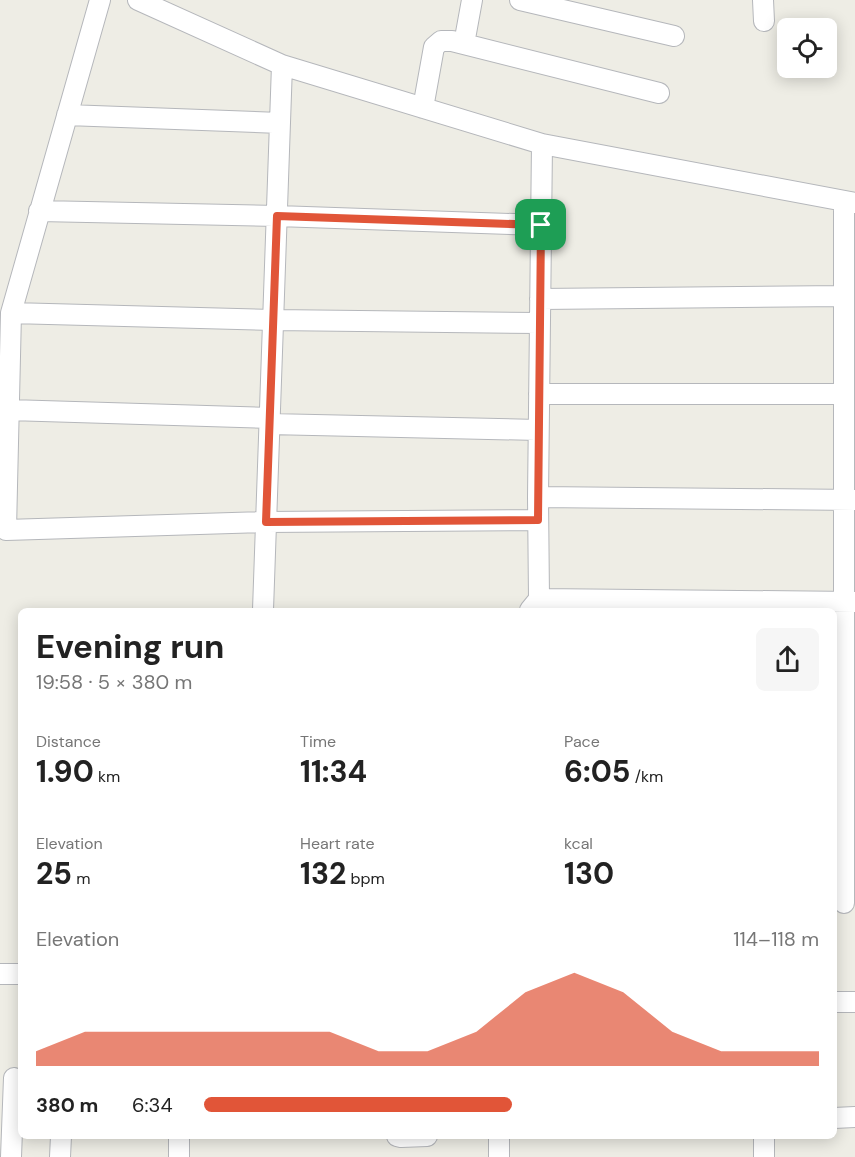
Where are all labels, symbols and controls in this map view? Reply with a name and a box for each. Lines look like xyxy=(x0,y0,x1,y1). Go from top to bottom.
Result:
map controls xyxy=(777,18,837,78)
button: locate xyxy=(777,18,837,78)
pin xyxy=(515,199,566,250)
icon: arrive xyxy=(524,208,557,241)
text: Evening run xyxy=(36,625,224,668)
button: share xyxy=(756,628,819,691)
text: 19:58 · 5 × 380 m xyxy=(36,669,192,695)
text: Distance xyxy=(36,731,101,752)
text: Time xyxy=(300,731,336,752)
text: Pace xyxy=(564,731,600,752)
text: 1.90 xyxy=(36,752,94,791)
text: 11:34 xyxy=(300,752,367,791)
text: 6:05 xyxy=(564,752,630,791)
text: km xyxy=(94,766,120,787)
text: /km xyxy=(630,766,663,787)
text: Elevation xyxy=(36,833,103,854)
text: Heart rate xyxy=(300,833,375,854)
text: kcal xyxy=(564,833,593,854)
text: 25 xyxy=(36,854,72,893)
text: 132 xyxy=(300,854,346,893)
text: 130 xyxy=(564,854,614,893)
text: m xyxy=(72,868,91,889)
text: bpm xyxy=(346,868,385,889)
text: Elevation xyxy=(36,926,119,952)
text: 114–118 m xyxy=(733,926,819,952)
text: 380 m xyxy=(36,1092,98,1118)
text: 6:34 xyxy=(132,1092,173,1118)

